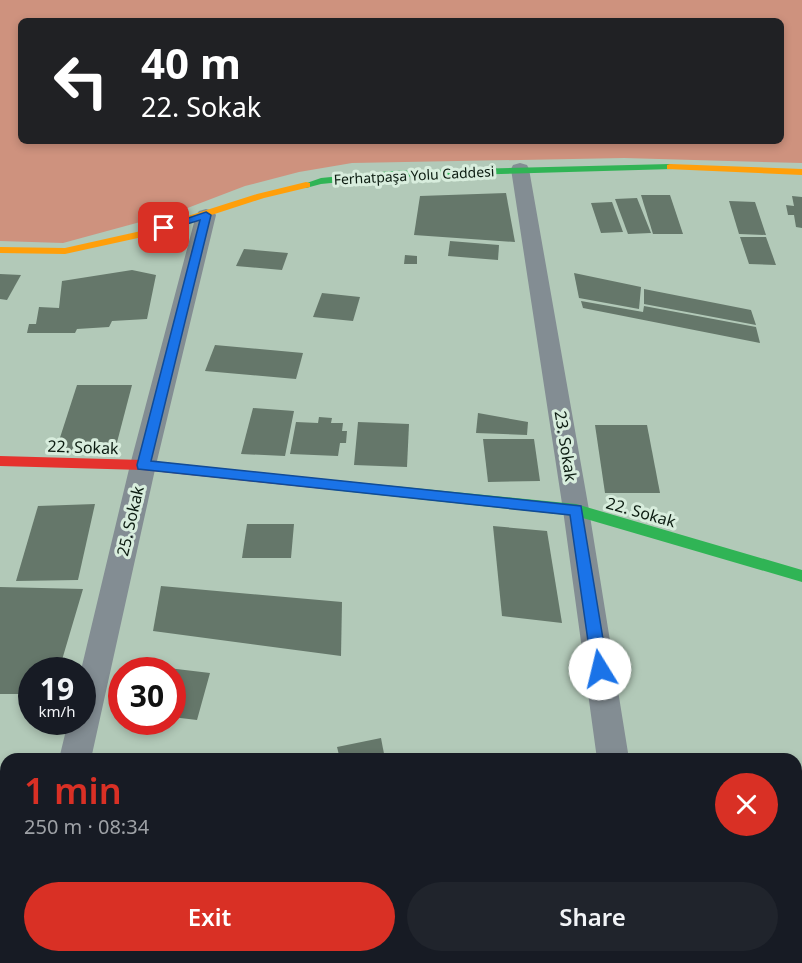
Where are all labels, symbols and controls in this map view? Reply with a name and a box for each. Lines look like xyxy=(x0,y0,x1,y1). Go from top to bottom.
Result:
text: 40 m xyxy=(141,34,241,91)
icon: left xyxy=(42,42,120,120)
text: 22. Sokak xyxy=(141,88,261,125)
street label: Ferhatpaşa Yolu Caddesi xyxy=(333,161,495,189)
pin xyxy=(138,202,189,253)
icon: arrive xyxy=(147,211,180,244)
street label: 23. Sokak xyxy=(550,409,583,483)
street label: 22. Sokak xyxy=(47,435,119,459)
street label: 25. Sokak xyxy=(111,483,149,558)
street label: 22. Sokak xyxy=(604,492,679,533)
position arrow xyxy=(568,637,632,701)
speed limit sign: 30 xyxy=(108,657,186,735)
text: 19 xyxy=(40,668,74,709)
text: km/h xyxy=(39,701,75,721)
text: 1 min xyxy=(24,766,122,815)
button: close xyxy=(715,773,778,836)
text: 250 m · 08:34 xyxy=(24,813,149,840)
button: Exit xyxy=(24,882,395,951)
button: Share xyxy=(407,882,778,951)

